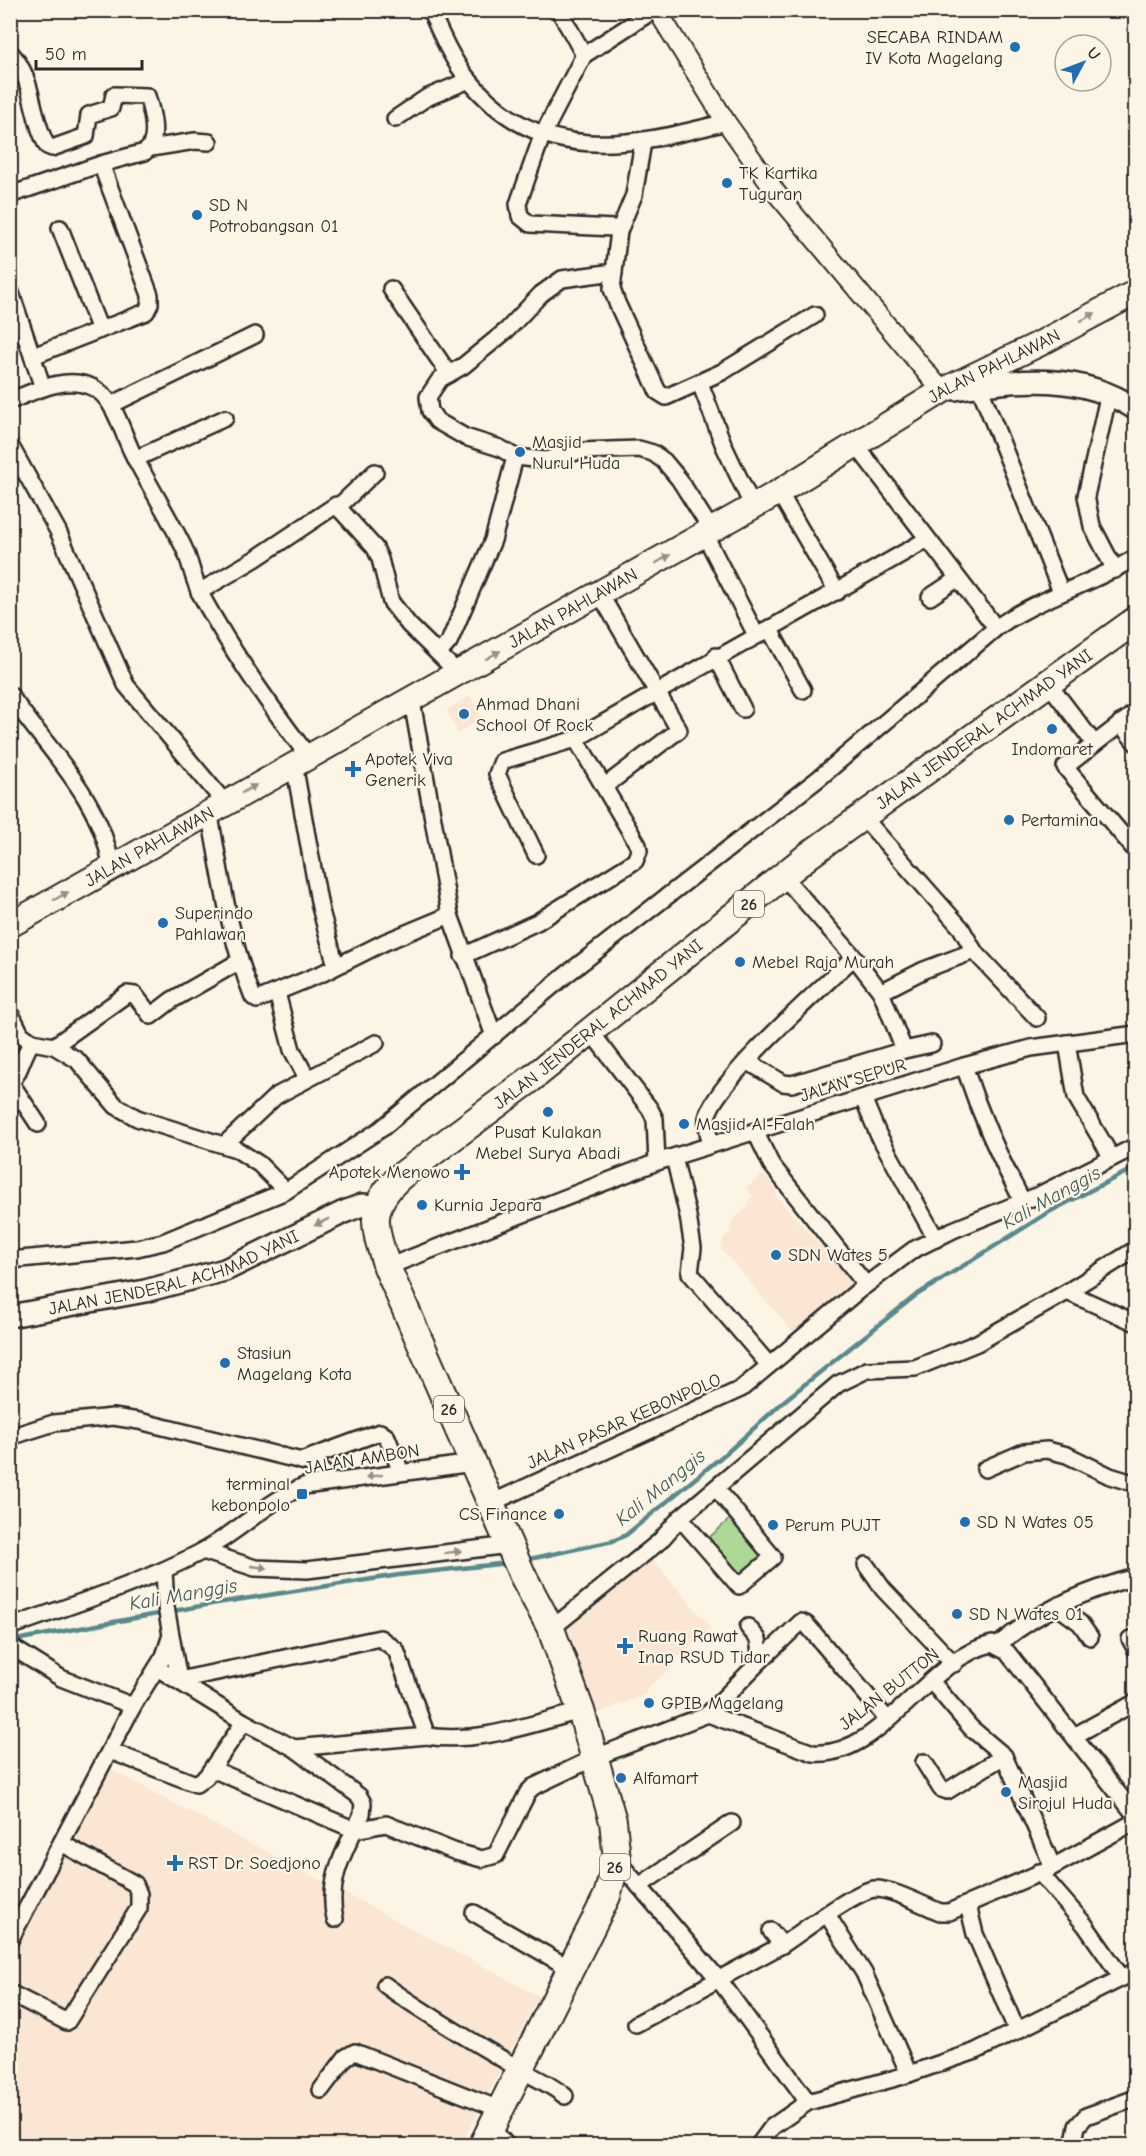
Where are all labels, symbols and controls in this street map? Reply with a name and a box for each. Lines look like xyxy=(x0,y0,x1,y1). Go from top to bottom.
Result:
place label: SECABA RINDAM IV Kota Magelang xyxy=(865,27,1003,69)
scale bar xyxy=(36,33,142,71)
north arrow xyxy=(1053,33,1113,93)
marker: SECABA RINDAM IV Kota Magelang xyxy=(1008,40,1022,54)
text: 50 m xyxy=(45,44,87,65)
text: U xyxy=(1083,44,1104,64)
place label: TK Kartika Tuguran xyxy=(739,163,818,205)
marker: TK Kartika Tuguran xyxy=(720,176,734,190)
place label: SD N Potrobangsan 01 xyxy=(209,195,338,237)
marker: SD N Potrobangsan 01 xyxy=(190,208,204,222)
one-way arrow xyxy=(1080,312,1097,322)
street label: JALAN PAHLAWAN xyxy=(924,325,1064,408)
place label: Masjid Nurul Huda xyxy=(532,432,620,474)
marker: Masjid Nurul Huda xyxy=(513,445,527,459)
one-way arrow xyxy=(655,553,671,564)
street label: JALAN PAHLAWAN xyxy=(505,564,641,653)
street label: JALAN JENDERAL ACHMAD YANI xyxy=(872,645,1097,814)
one-way arrow xyxy=(485,650,502,660)
place label: Ahmad Dhani School Of Rock xyxy=(476,694,594,736)
marker: Ahmad Dhani School Of Rock xyxy=(457,707,471,721)
marker: Indomaret xyxy=(1045,722,1059,736)
place label: Indomaret xyxy=(1011,739,1093,760)
place label: Apotek Viva Generik xyxy=(365,749,453,791)
marker: Apotek Viva Generik xyxy=(346,762,360,776)
one-way arrow xyxy=(241,784,258,794)
street label: JALAN PAHLAWAN xyxy=(82,802,218,892)
place label: Pertamina xyxy=(1021,810,1099,831)
marker: Pertamina xyxy=(1002,813,1016,827)
one-way arrow xyxy=(53,890,69,901)
road number: 26 xyxy=(734,891,764,917)
place label: Superindo Pahlawan xyxy=(175,903,253,945)
marker: Superindo Pahlawan xyxy=(156,916,170,930)
street label: JALAN JENDERAL ACHMAD YANI xyxy=(490,935,707,1114)
place label: Mebel Raja Murah xyxy=(752,952,894,973)
marker: Mebel Raja Murah xyxy=(733,955,747,969)
street label: JALAN SEPUR xyxy=(797,1054,909,1107)
marker: Pusat Kulakan Mebel Surya Abadi xyxy=(541,1105,555,1119)
place label: Masjid Al-Falah xyxy=(696,1114,815,1135)
marker: Masjid Al-Falah xyxy=(677,1117,691,1131)
place label: Pusat Kulakan Mebel Surya Abadi xyxy=(475,1122,621,1164)
water label: Kali Manggis xyxy=(998,1161,1105,1234)
place label: Apotek Menowo xyxy=(329,1162,450,1183)
marker: Apotek Menowo xyxy=(455,1165,469,1179)
place label: Kurnia Jepara xyxy=(434,1195,542,1216)
marker: Kurnia Jepara xyxy=(415,1198,429,1212)
one-way arrow xyxy=(313,1218,330,1227)
street label: JALAN JENDERAL ACHMAD YANI xyxy=(47,1226,302,1320)
place label: SDN Wates 5 xyxy=(788,1245,888,1266)
marker: SDN Wates 5 xyxy=(769,1248,783,1262)
place label: Stasiun Magelang Kota xyxy=(237,1343,352,1385)
marker: Stasiun Magelang Kota xyxy=(218,1356,232,1370)
street label: JALAN PASAR KEBONPOLO xyxy=(524,1369,724,1474)
road number: 26 xyxy=(434,1396,464,1422)
street label: JALAN AMBON xyxy=(303,1440,421,1479)
water label: Kali Manggis xyxy=(611,1444,710,1531)
one-way arrow xyxy=(364,1471,383,1481)
place label: terminal kebonpolo xyxy=(211,1474,290,1516)
marker: terminal kebonpolo xyxy=(295,1487,309,1501)
place label: CS Finance xyxy=(459,1504,547,1525)
marker: CS Finance xyxy=(552,1507,566,1521)
place label: SD N Wates 05 xyxy=(977,1512,1094,1533)
place label: Perum PUJT xyxy=(785,1515,881,1536)
marker: SD N Wates 05 xyxy=(958,1515,972,1529)
marker: Perum PUJT xyxy=(766,1518,780,1532)
one-way arrow xyxy=(443,1547,462,1557)
one-way arrow xyxy=(250,1563,269,1572)
water label: Kali Manggis xyxy=(127,1574,239,1615)
place label: SD N Wates 01 xyxy=(969,1604,1083,1625)
marker: SD N Wates 01 xyxy=(950,1607,964,1621)
place label: Ruang Rawat Inap RSUD Tidar xyxy=(638,1626,771,1668)
marker: Ruang Rawat Inap RSUD Tidar xyxy=(616,1637,634,1655)
street label: JALAN BUTTON xyxy=(835,1644,944,1735)
place label: GPIB Magelang xyxy=(661,1693,784,1714)
marker: GPIB Magelang xyxy=(642,1696,656,1710)
place label: Alfamart xyxy=(633,1768,699,1789)
marker: Alfamart xyxy=(614,1771,628,1785)
place label: Masjid Sirojul Huda xyxy=(1018,1772,1113,1814)
marker: Masjid Sirojul Huda xyxy=(999,1785,1013,1799)
place label: RST Dr. Soedjono xyxy=(188,1853,321,1874)
marker: RST Dr. Soedjono xyxy=(166,1854,184,1872)
road number: 26 xyxy=(600,1854,630,1880)

